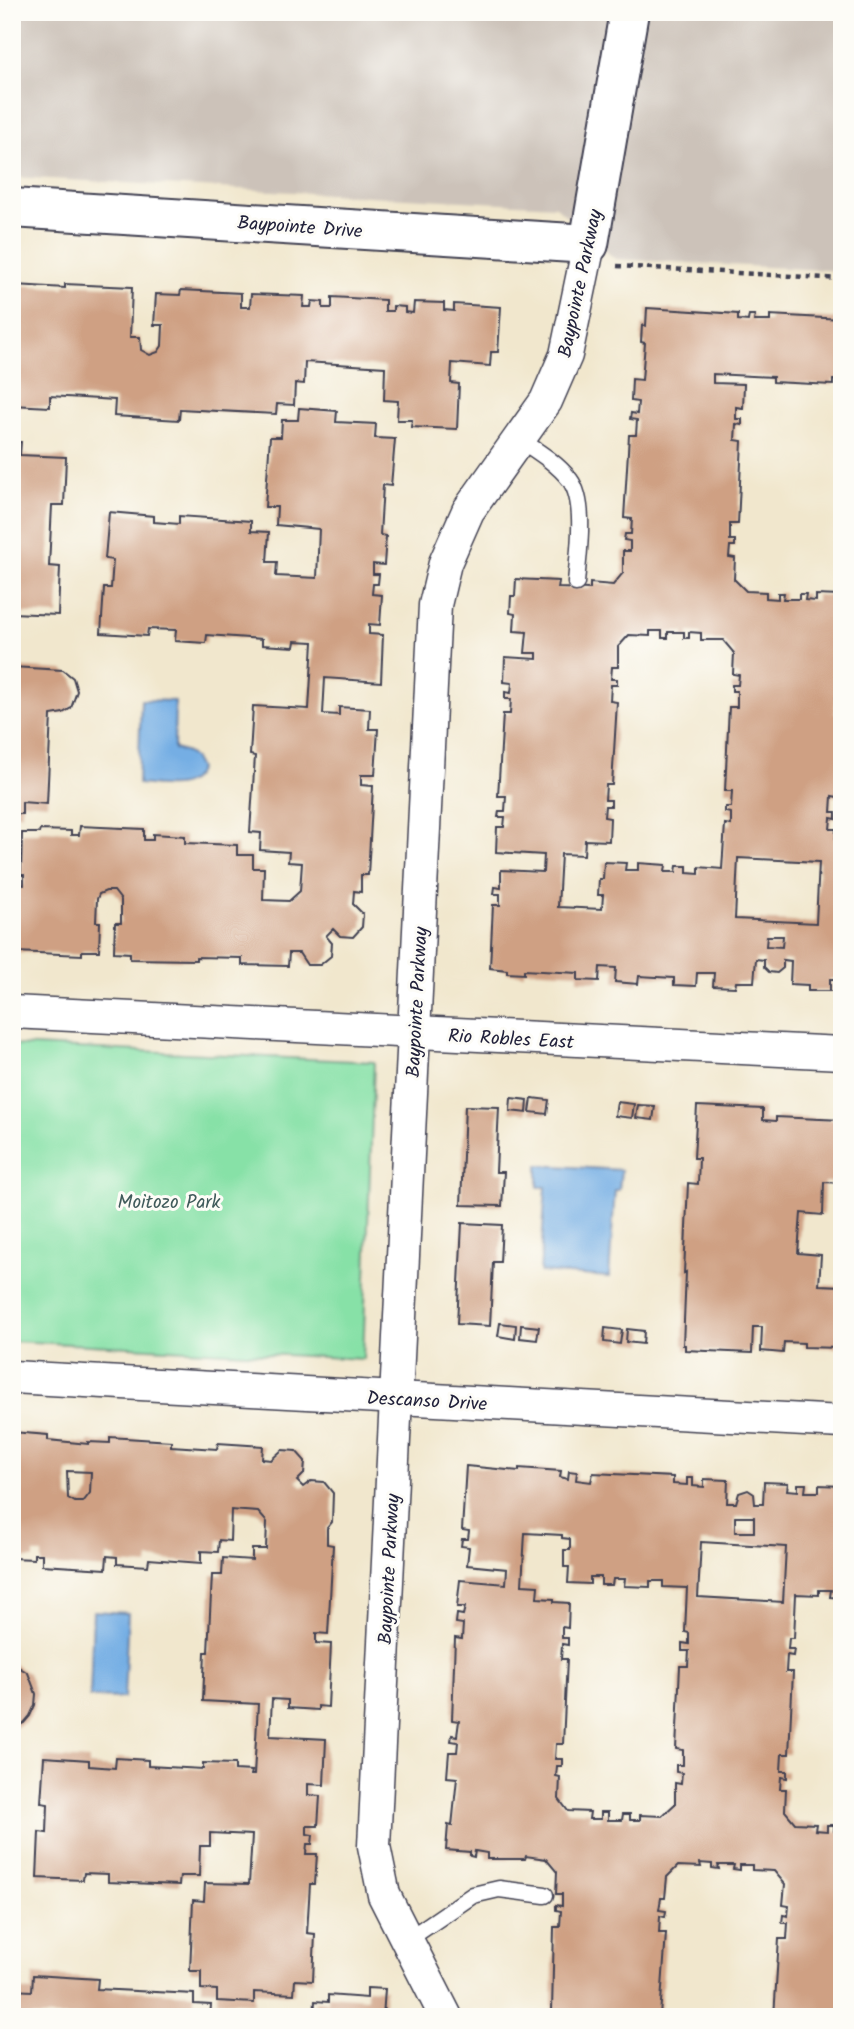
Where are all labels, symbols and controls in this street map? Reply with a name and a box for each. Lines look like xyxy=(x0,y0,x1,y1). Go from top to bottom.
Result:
street label: Baypointe Parkway xyxy=(551,205,612,360)
street label: Baypointe Drive xyxy=(236,209,364,247)
street label: Baypointe Parkway xyxy=(399,925,437,1078)
street label: Rio Robles East xyxy=(447,1022,575,1058)
park label: Moitozo Park xyxy=(117,1188,221,1218)
street label: Descanso Drive xyxy=(366,1384,488,1420)
street label: Baypointe Parkway xyxy=(371,1492,409,1645)

